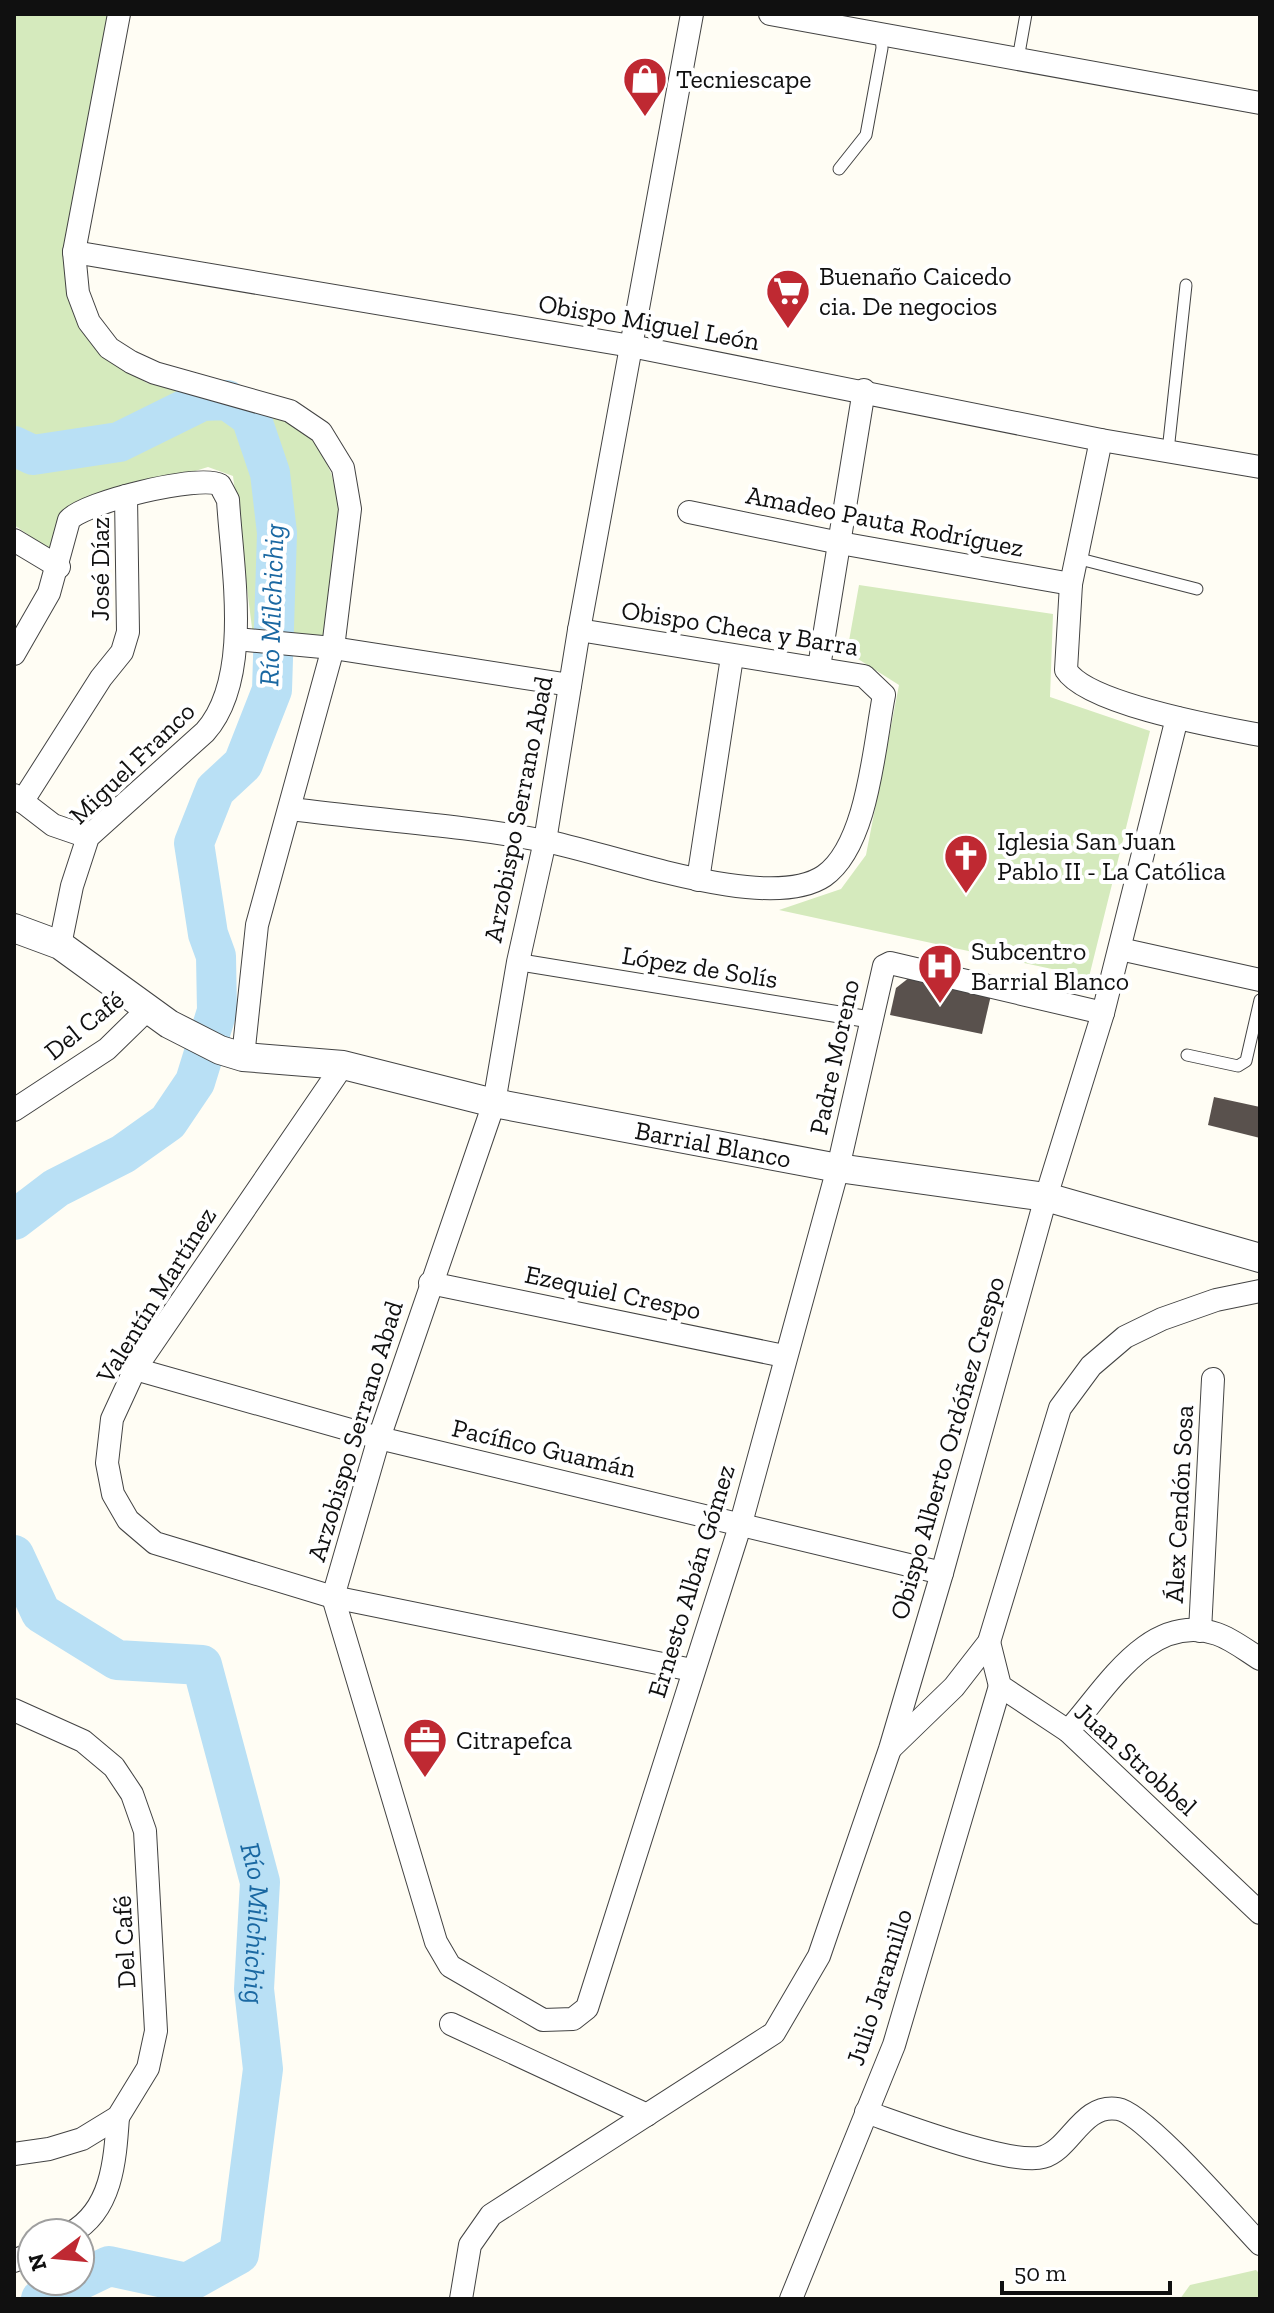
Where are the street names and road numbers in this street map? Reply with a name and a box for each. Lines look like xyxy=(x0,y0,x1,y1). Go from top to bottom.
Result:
street label: Obispo Miguel León xyxy=(536,287,762,357)
street label: Amadeo Pauta Rodríguez xyxy=(743,478,1027,564)
street label: José Díaz xyxy=(84,517,116,621)
street label: Obispo Checa y Barra xyxy=(619,593,861,663)
street label: Arzobispo Serrano Abad xyxy=(476,673,560,945)
street label: Miguel Franco xyxy=(63,695,201,831)
street label: López de Solís xyxy=(620,939,780,995)
street label: Padre Moreno xyxy=(802,977,866,1137)
street label: Del Café xyxy=(38,983,130,1067)
street label: Barrial Blanco xyxy=(632,1114,794,1175)
street label: Valentín Martínez xyxy=(88,1201,223,1390)
street label: Ezequiel Crespo xyxy=(522,1258,704,1326)
street label: Obispo Alberto Ordóñez Crespo xyxy=(883,1273,1011,1623)
street label: Arzobispo Serrano Abad xyxy=(300,1297,410,1565)
street label: Álex Cendón Sosa xyxy=(1158,1404,1200,1604)
street label: Pacífico Guamán xyxy=(449,1411,639,1485)
street label: Ernesto Albán Gómez xyxy=(640,1461,742,1701)
street label: Juan Strobbel xyxy=(1068,1696,1204,1822)
street label: Del Café xyxy=(106,1895,142,1989)
street label: Julio Jaramillo xyxy=(839,1905,919,2069)

